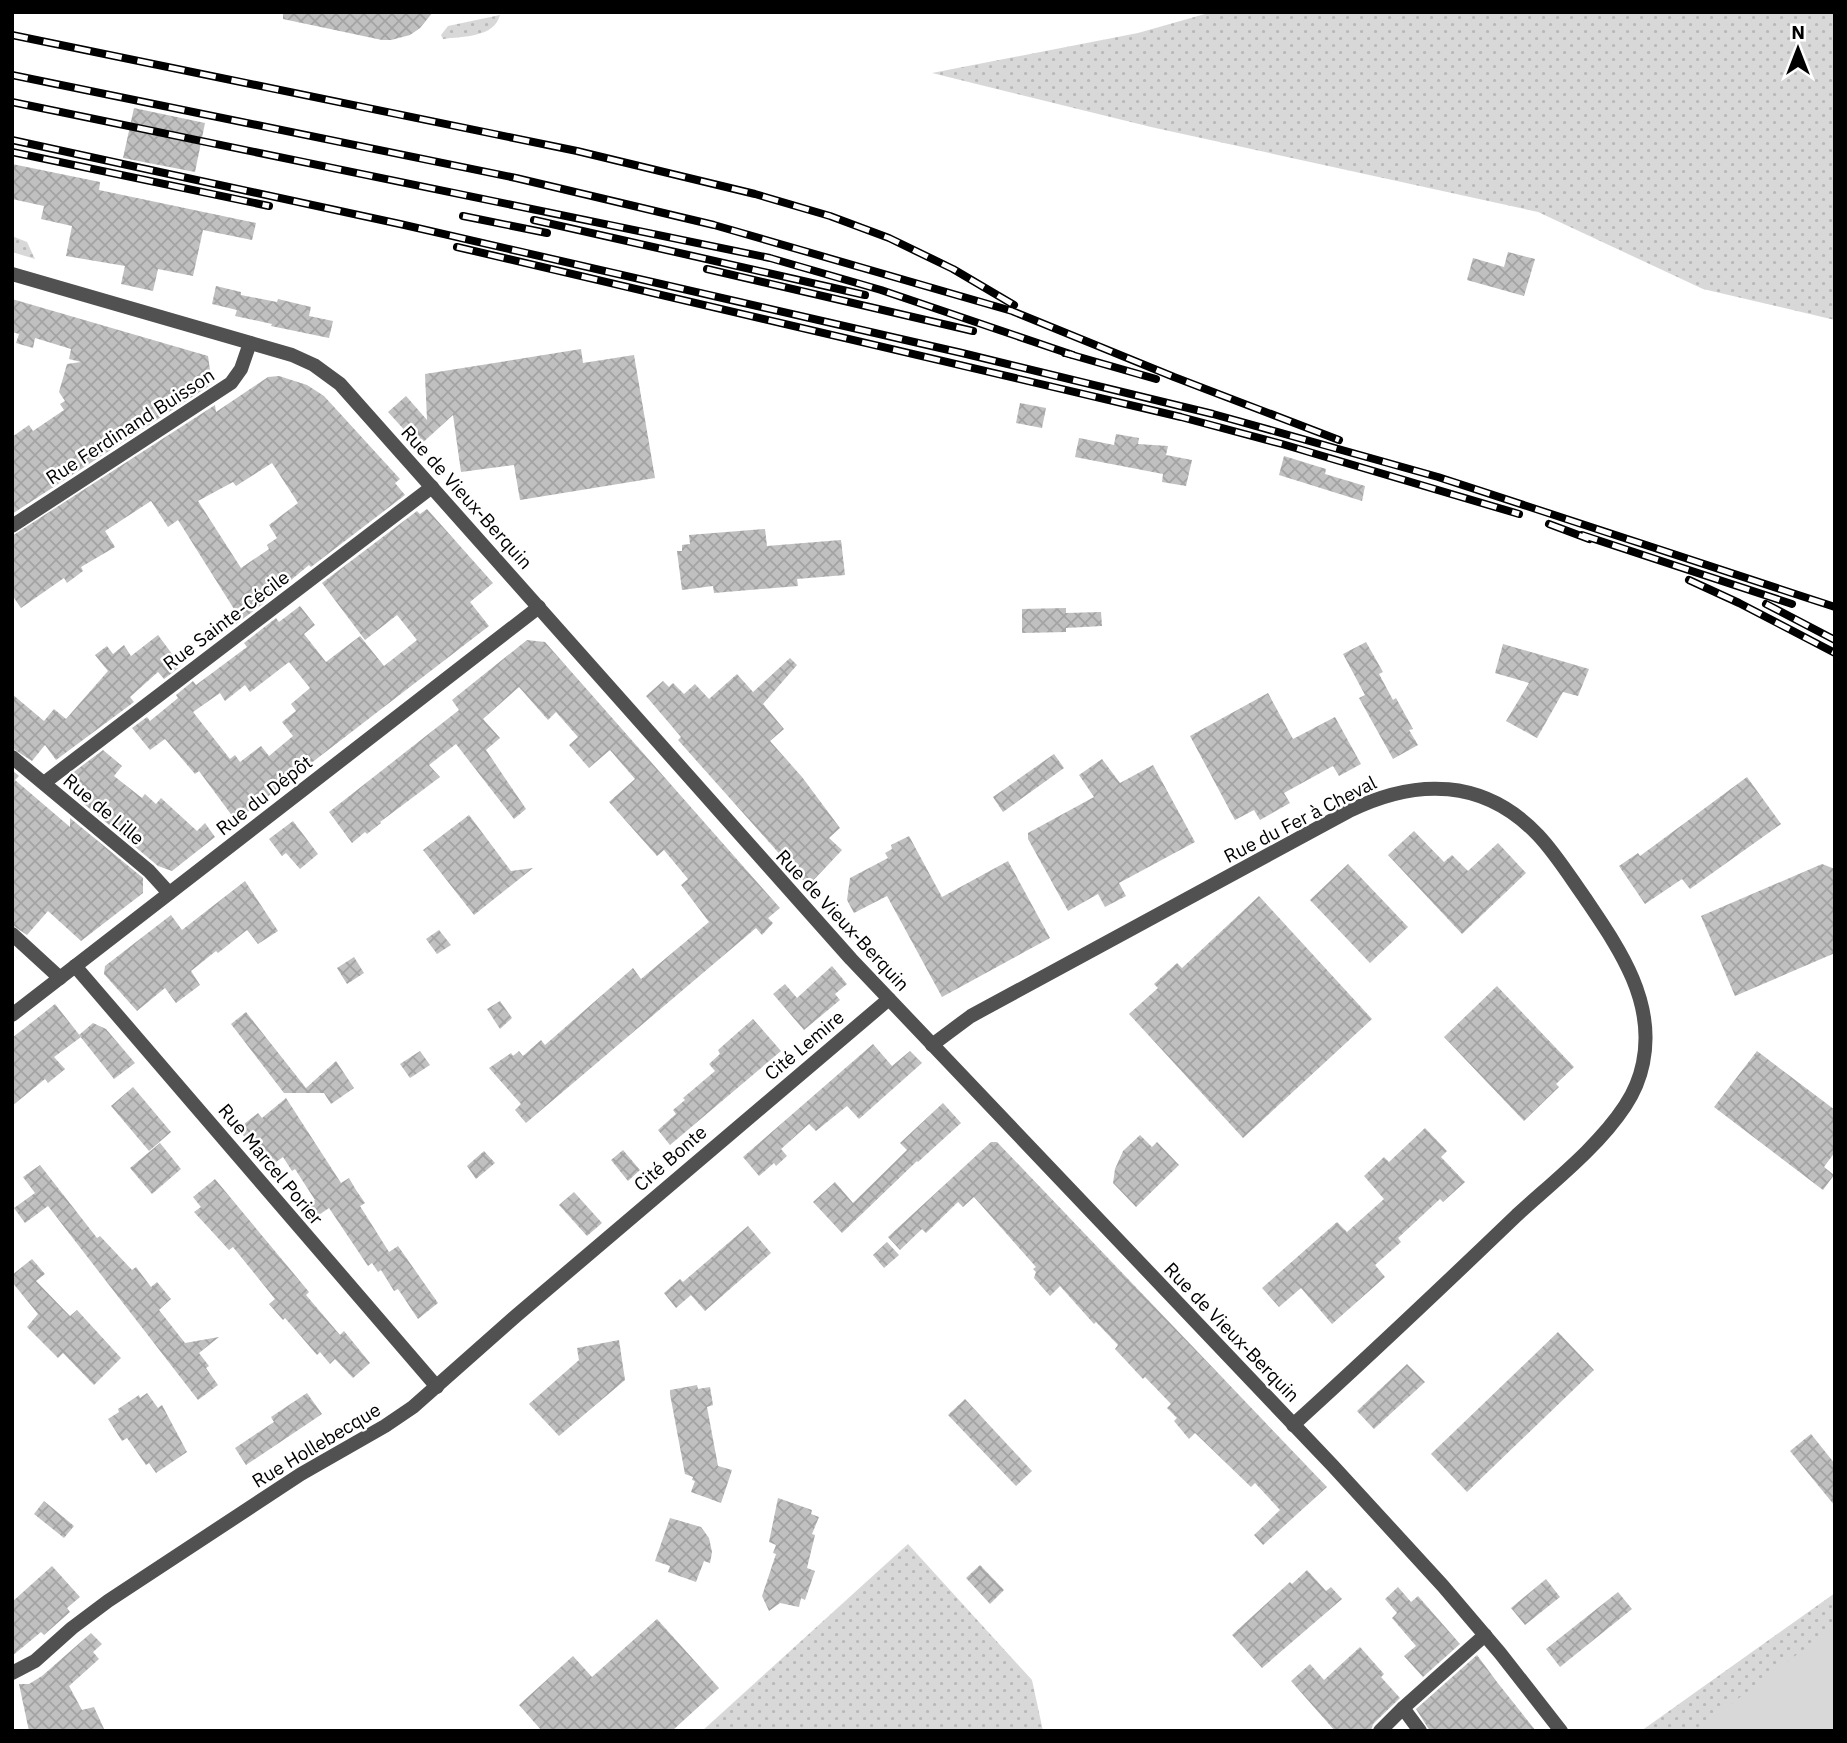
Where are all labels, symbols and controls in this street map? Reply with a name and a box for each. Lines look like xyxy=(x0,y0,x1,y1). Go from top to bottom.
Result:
north arrow xyxy=(1763,14,1833,84)
text: N xyxy=(1791,20,1805,44)
street label: Rue Ferdinand Buisson xyxy=(41,363,219,489)
street label: Rue de Vieux-Berquin xyxy=(396,420,538,574)
street label: Rue Sainte-Cécile xyxy=(158,565,294,675)
street label: Rue du Dépôt xyxy=(211,750,317,840)
street label: Rue de Lille xyxy=(58,768,150,850)
street label: Rue du Fer à Cheval xyxy=(1220,770,1380,868)
street label: Rue de Vieux-Berquin xyxy=(771,844,915,996)
street label: Cité Lemire xyxy=(759,1005,849,1085)
street label: Rue Marcel Porier xyxy=(213,1099,329,1229)
street label: Cité Bonte xyxy=(629,1120,711,1196)
street label: Rue de Vieux-Berquin xyxy=(1159,1257,1305,1407)
street label: Rue Hollebecque xyxy=(247,1397,385,1493)

